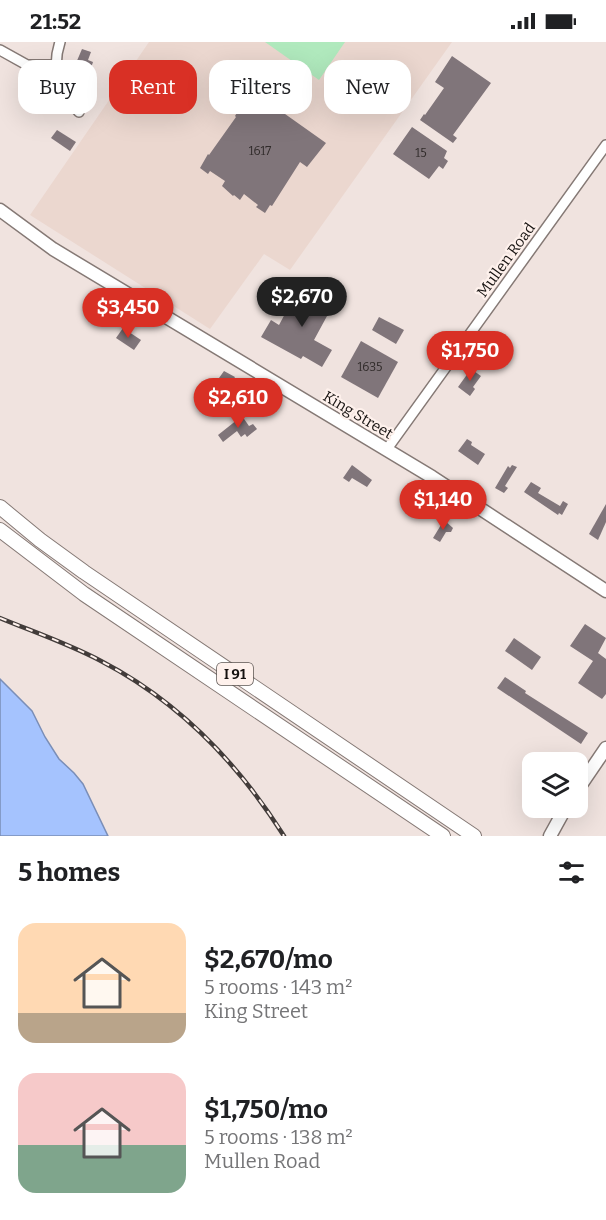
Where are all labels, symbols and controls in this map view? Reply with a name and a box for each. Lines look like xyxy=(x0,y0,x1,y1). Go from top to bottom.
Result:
text: 21:52 xyxy=(30,8,81,35)
chip: Buy xyxy=(18,60,97,114)
chip: Rent xyxy=(109,60,197,114)
chip: Filters xyxy=(209,60,312,114)
chip: New xyxy=(324,60,411,114)
house number: 1617 xyxy=(249,144,271,158)
house number: 15 xyxy=(415,146,427,160)
street label: Mullen Road xyxy=(473,219,539,301)
pin: $2,670 xyxy=(253,277,351,328)
text: $2,670 xyxy=(271,284,333,308)
pin: $3,450 xyxy=(79,288,177,339)
text: $3,450 xyxy=(96,295,160,319)
pin: $1,750 xyxy=(421,331,519,382)
text: $1,750 xyxy=(441,338,499,362)
house number: 1635 xyxy=(357,360,383,374)
pin: $2,610 xyxy=(189,378,287,429)
text: $2,610 xyxy=(208,385,268,409)
street label: King Street xyxy=(320,387,397,443)
pin: $1,140 xyxy=(394,480,492,531)
text: $1,140 xyxy=(414,487,472,511)
road number: I 91 xyxy=(217,663,253,685)
map controls xyxy=(522,752,588,818)
button: layers xyxy=(522,752,588,818)
icon: filters xyxy=(555,856,588,889)
text: 5 homes xyxy=(18,857,120,888)
text: $2,670/mo xyxy=(204,944,333,975)
icon: home xyxy=(66,947,138,1019)
text: 5 rooms · 143 m² xyxy=(204,975,352,999)
text: King Street xyxy=(204,999,308,1023)
text: $1,750/mo xyxy=(204,1094,328,1125)
icon: home xyxy=(66,1097,138,1169)
text: 5 rooms · 138 m² xyxy=(204,1125,353,1149)
text: Mullen Road xyxy=(204,1149,320,1173)

